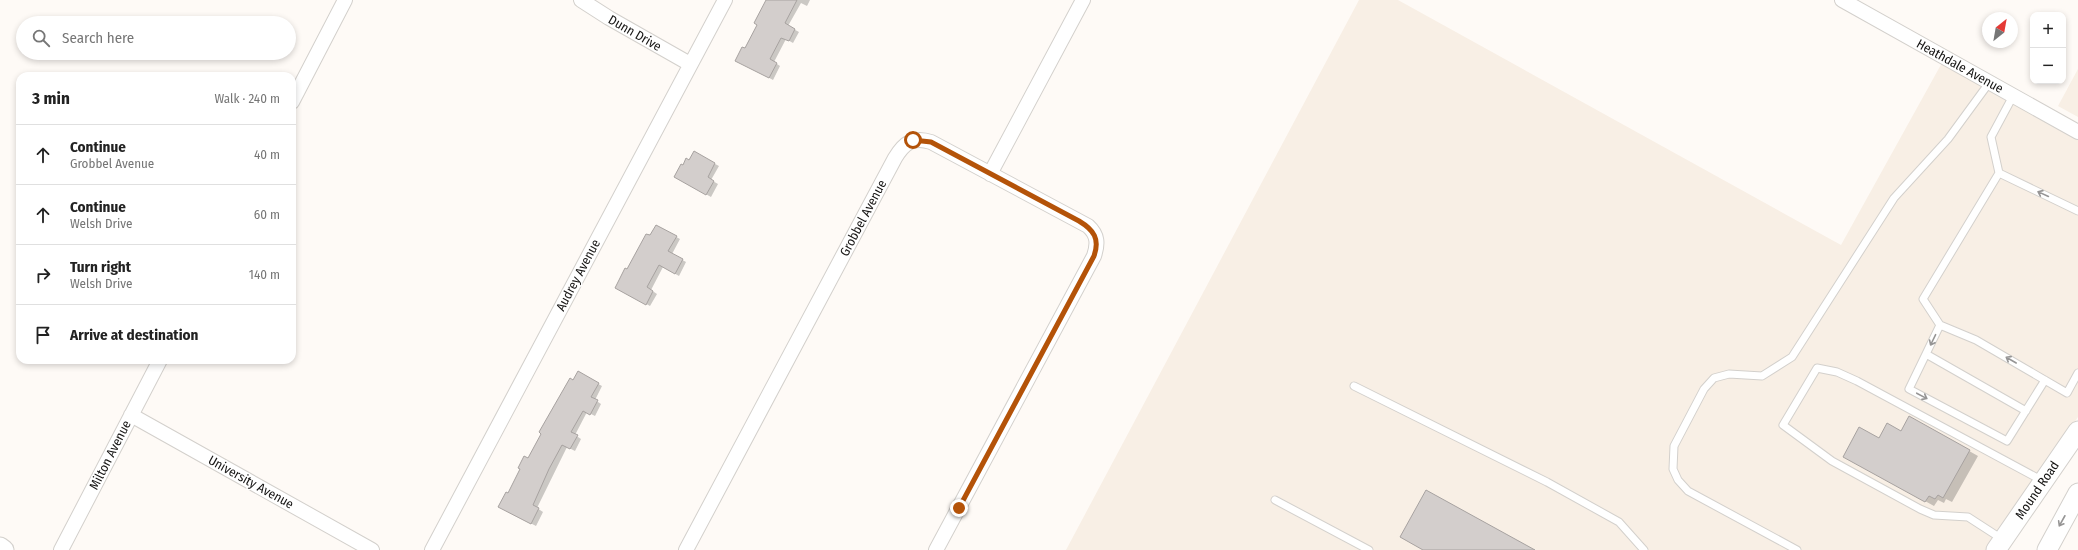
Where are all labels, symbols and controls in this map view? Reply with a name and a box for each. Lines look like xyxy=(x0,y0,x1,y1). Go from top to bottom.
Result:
street label: Dunn Drive xyxy=(606,12,664,54)
north arrow xyxy=(1982,12,2018,48)
map controls xyxy=(2030,12,2066,84)
button: + xyxy=(2030,12,2066,48)
search box xyxy=(16,16,296,60)
icon: search xyxy=(30,27,52,49)
text: Search here xyxy=(62,29,134,47)
street label: Heathdale Avenue xyxy=(1914,36,2006,96)
button: − xyxy=(2030,48,2066,84)
text: 3 min xyxy=(32,88,70,109)
text: Walk · 240 m xyxy=(214,91,280,106)
route start xyxy=(904,131,922,149)
text: Continue xyxy=(70,138,126,156)
icon: ahead xyxy=(32,144,54,166)
text: 40 m xyxy=(254,147,280,162)
text: Grobbel Avenue xyxy=(70,156,154,171)
street label: Grobbel Avenue xyxy=(837,177,889,259)
one-way arrow xyxy=(2037,190,2049,197)
text: Continue xyxy=(70,198,126,216)
icon: ahead xyxy=(32,204,54,226)
text: 60 m xyxy=(254,207,280,222)
text: Welsh Drive xyxy=(70,216,132,231)
street label: Audrey Avenue xyxy=(553,237,603,313)
text: Turn right xyxy=(70,258,131,276)
icon: right xyxy=(32,264,54,286)
text: 140 m xyxy=(249,267,280,282)
text: Welsh Drive xyxy=(70,276,132,291)
icon: arrive xyxy=(32,324,54,346)
text: Arrive at destination xyxy=(70,326,198,344)
one-way arrow xyxy=(1929,333,1936,345)
one-way arrow xyxy=(2005,356,2017,364)
one-way arrow xyxy=(1916,392,1928,400)
street label: Milton Avenue xyxy=(86,418,134,492)
street label: University Avenue xyxy=(206,452,296,512)
street label: Mound Road xyxy=(2012,458,2062,522)
route end xyxy=(950,499,968,517)
one-way arrow xyxy=(2058,515,2066,527)

